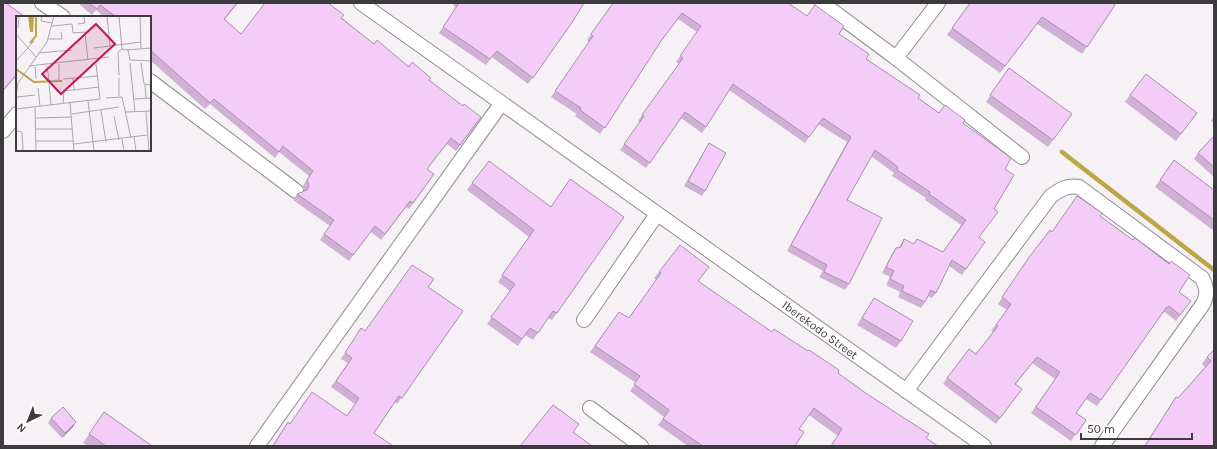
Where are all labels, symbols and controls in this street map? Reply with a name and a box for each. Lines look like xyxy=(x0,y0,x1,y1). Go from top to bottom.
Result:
inset map xyxy=(16,16,151,151)
street label: Iberekodo Street xyxy=(780,298,861,362)
north arrow xyxy=(8,401,48,441)
scale bar xyxy=(1081,415,1192,441)
text: N xyxy=(14,421,29,435)
text: 50 m xyxy=(1087,422,1115,436)

